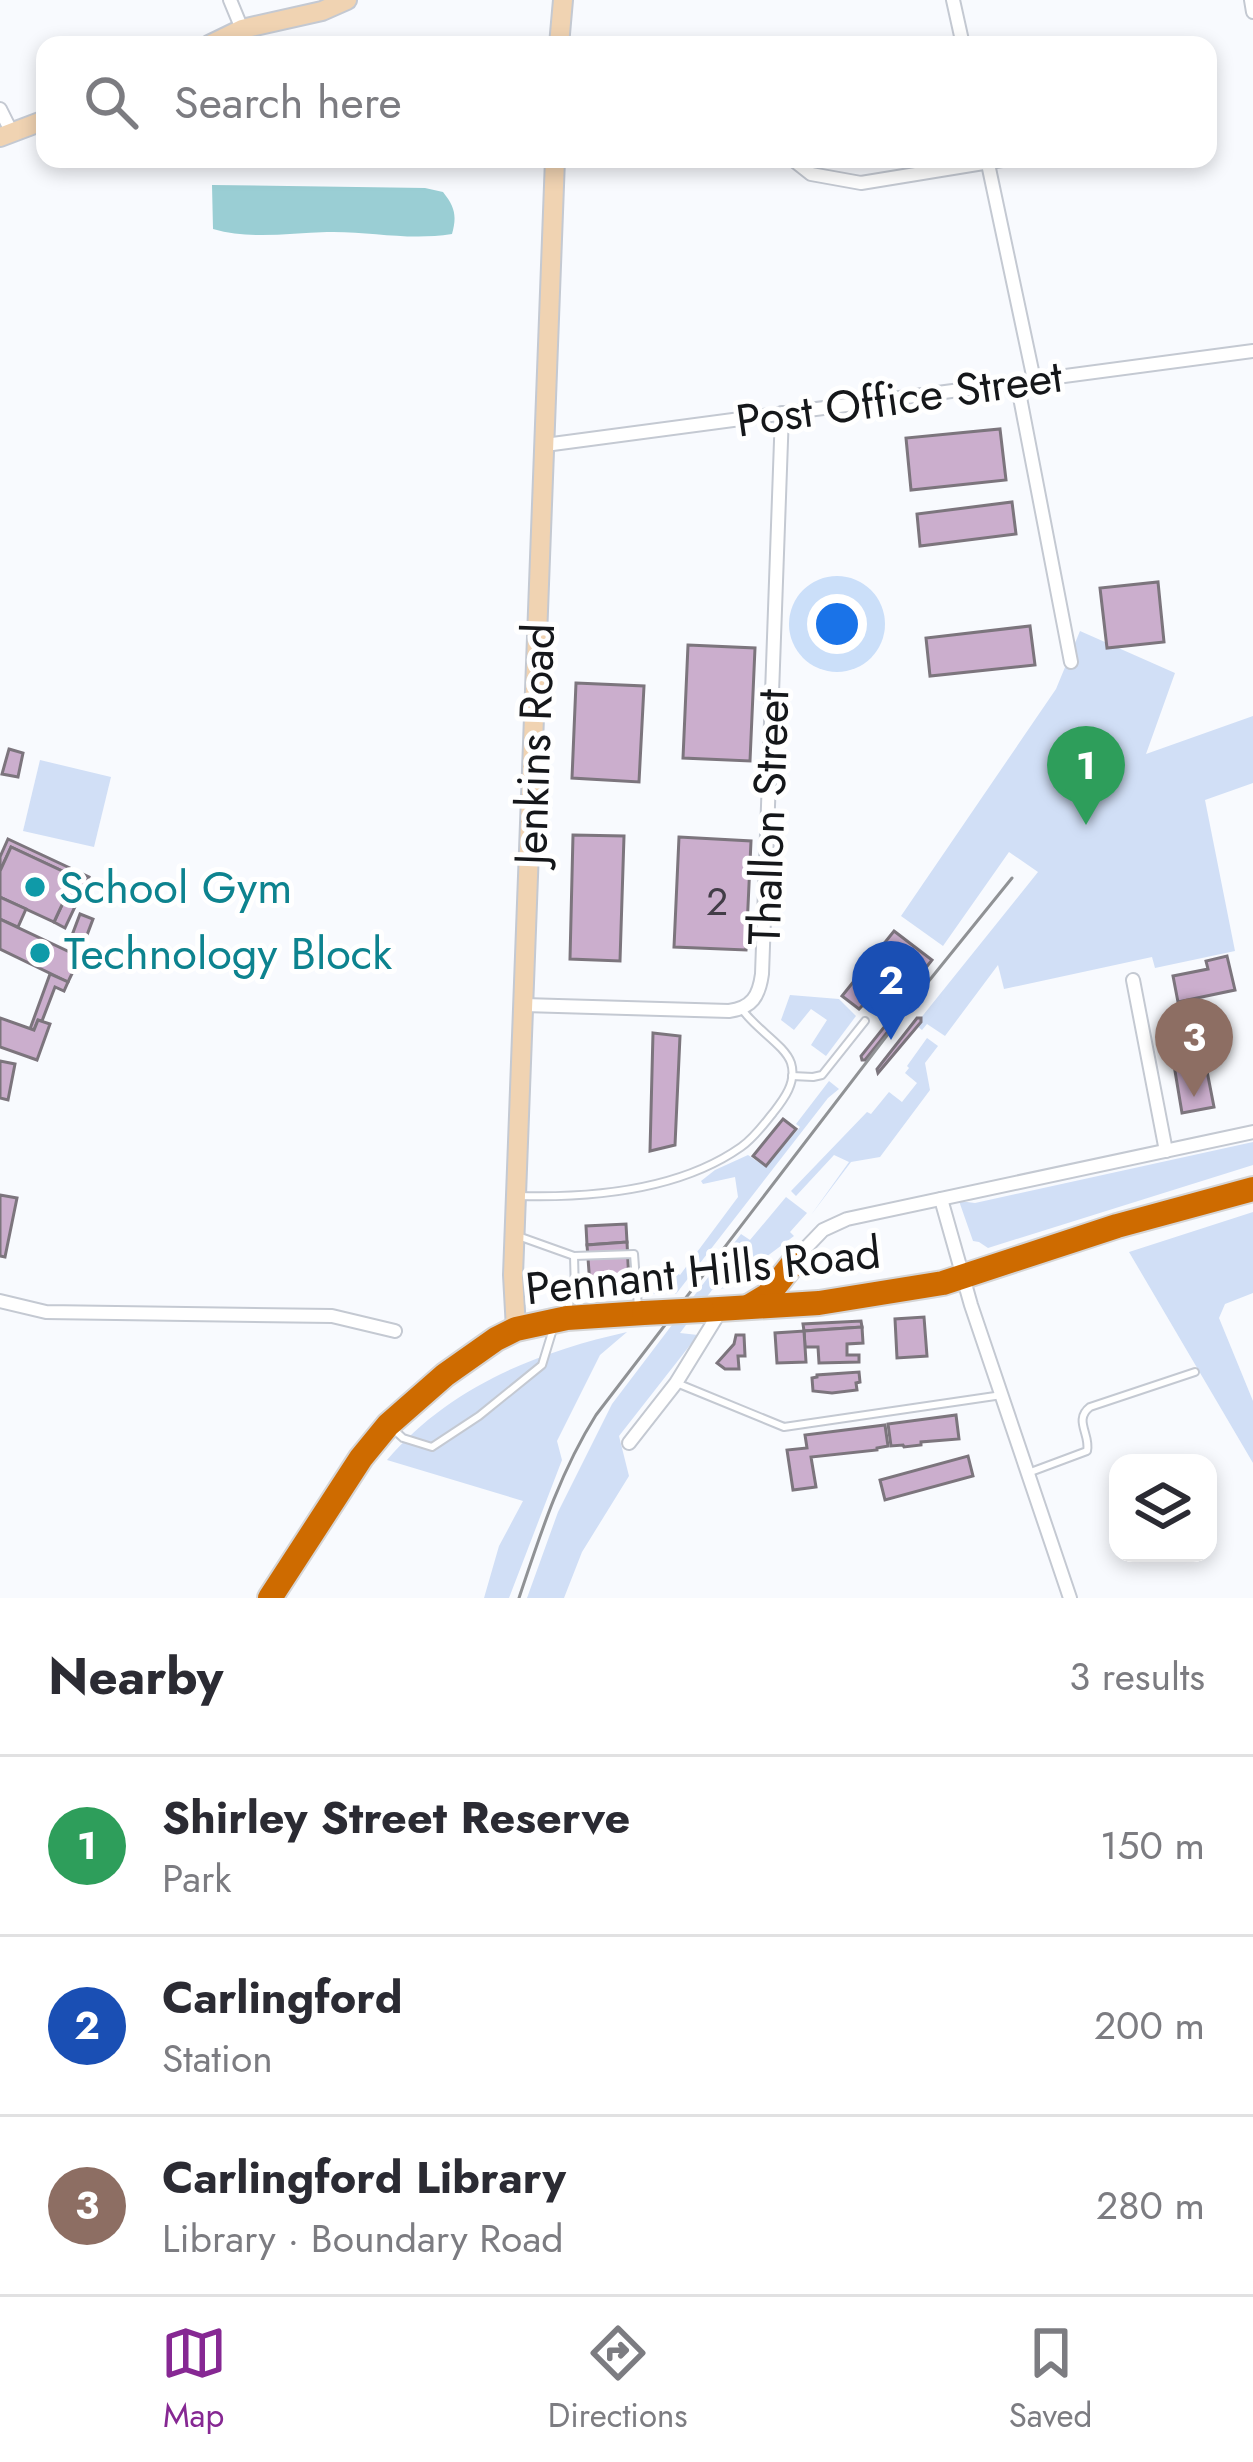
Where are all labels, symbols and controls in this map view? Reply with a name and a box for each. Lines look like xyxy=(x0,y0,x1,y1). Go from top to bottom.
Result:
search box xyxy=(36,36,1217,168)
icon: search xyxy=(78,69,144,135)
text: Search here xyxy=(174,70,402,135)
street label: Post Office Street xyxy=(732,343,1067,454)
your location xyxy=(807,594,867,654)
street label: Jenkins Road xyxy=(498,622,571,871)
street label: Thallon Street xyxy=(732,688,805,946)
pin: 1 xyxy=(1047,726,1125,825)
place label: School Gym xyxy=(59,855,292,920)
house number: 2 xyxy=(706,873,728,930)
marker: School Gym xyxy=(22,874,48,900)
place label: Technology Block xyxy=(64,921,392,986)
marker: Technology Block xyxy=(27,940,53,966)
pin: 2 xyxy=(852,941,930,1040)
pin: 3 xyxy=(1155,998,1233,1097)
street label: Pennant Hills Road xyxy=(522,1220,884,1321)
map controls xyxy=(1109,1454,1217,1562)
button: layers xyxy=(1109,1454,1217,1562)
text: Nearby xyxy=(48,1639,223,1713)
text: 3 results xyxy=(1069,1648,1205,1705)
text: Shirley Street Reserve xyxy=(162,1785,630,1850)
text: 1 xyxy=(77,1817,97,1874)
text: 150 m xyxy=(1100,1817,1205,1874)
text: Park xyxy=(162,1850,232,1907)
text: Carlingford xyxy=(162,1965,402,2030)
text: 2 xyxy=(74,1997,100,2054)
text: 200 m xyxy=(1094,1997,1205,2054)
text: Station xyxy=(162,2030,273,2087)
text: Carlingford Library xyxy=(162,2145,566,2210)
text: 3 xyxy=(75,2177,99,2234)
text: 280 m xyxy=(1096,2177,1205,2234)
text: Library · Boundary Road xyxy=(162,2210,563,2267)
tab: Map xyxy=(161,2320,227,2439)
tab: Directions xyxy=(548,2320,688,2439)
tab: Saved xyxy=(1009,2320,1092,2439)

